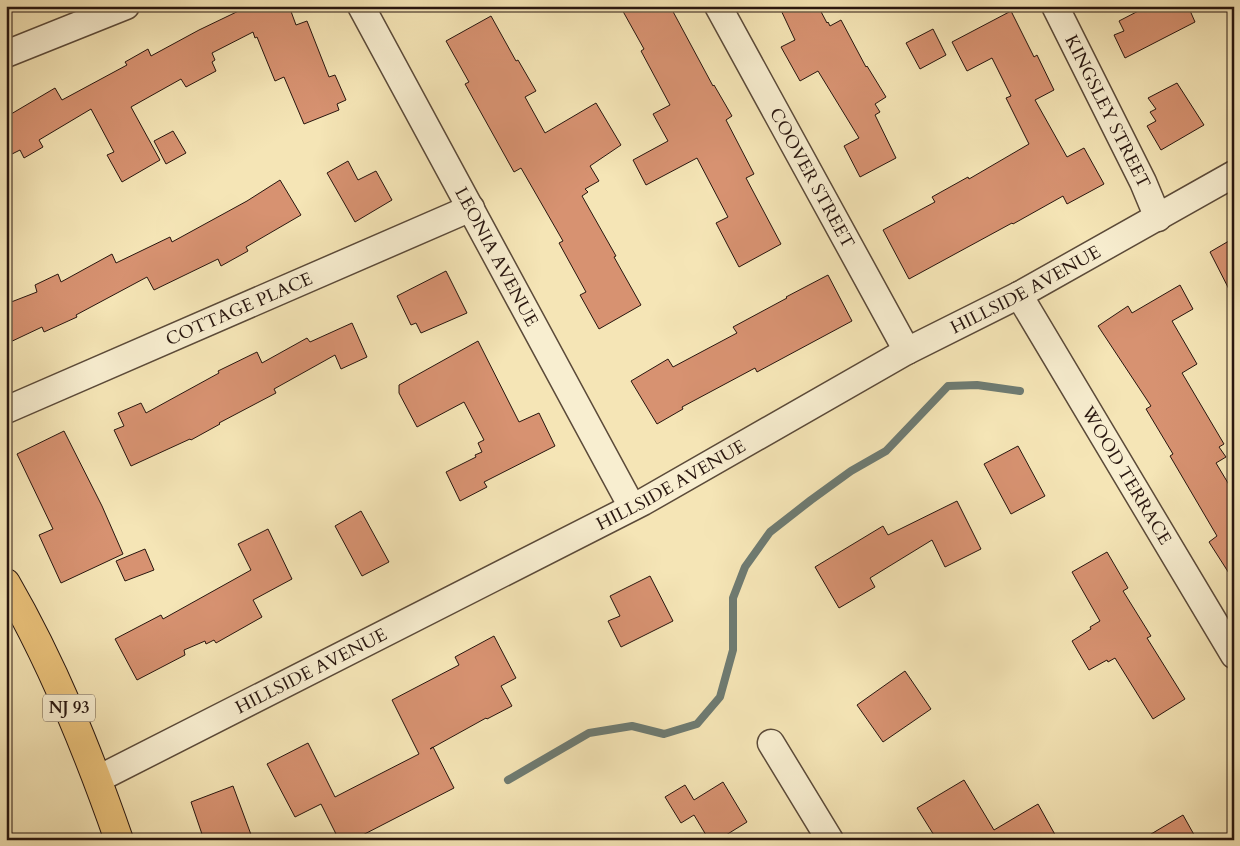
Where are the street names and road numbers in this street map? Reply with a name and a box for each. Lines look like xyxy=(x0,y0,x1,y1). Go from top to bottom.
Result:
street label: KINGSLEY STREET xyxy=(1059,31,1157,193)
street label: COOVER STREET xyxy=(764,103,861,253)
street label: LEONIA AVENUE xyxy=(449,183,544,331)
street label: HILLSIDE AVENUE xyxy=(946,239,1105,340)
street label: COTTAGE PLACE xyxy=(162,266,316,352)
street label: WOOD TERRACE xyxy=(1075,400,1178,549)
street label: HILLSIDE AVENUE xyxy=(592,433,750,536)
street label: HILLSIDE AVENUE xyxy=(231,622,391,720)
road number: NJ 93 xyxy=(43,694,95,721)

